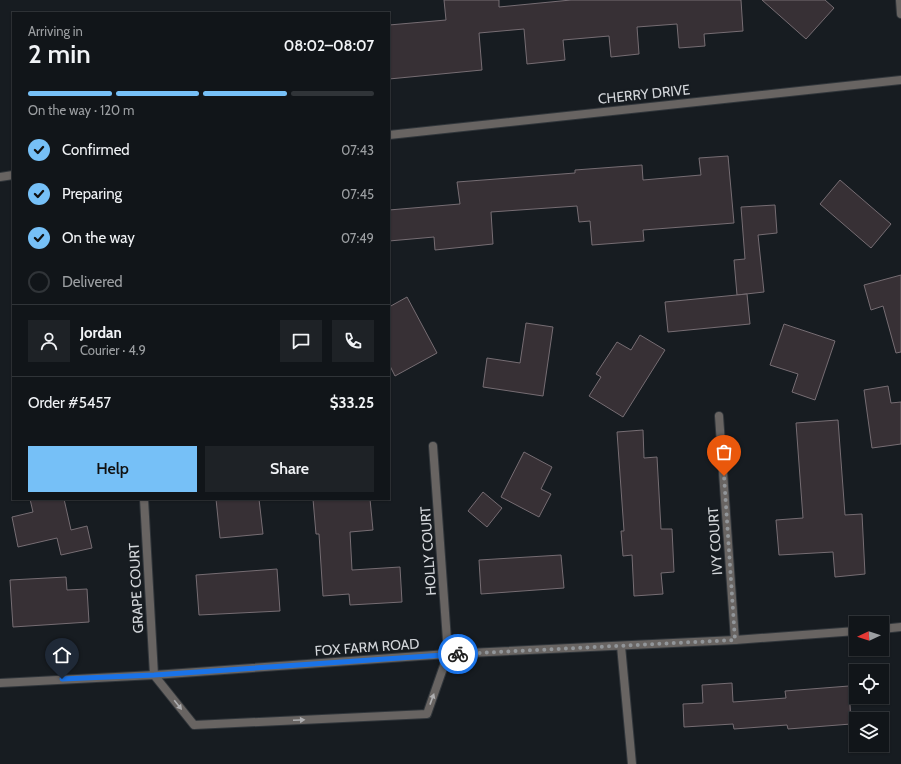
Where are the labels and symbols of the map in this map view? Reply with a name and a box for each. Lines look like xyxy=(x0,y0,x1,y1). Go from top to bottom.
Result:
street label: CHERRY DRIVE xyxy=(597,80,691,108)
pin xyxy=(707,435,741,476)
street label: HOLLY COURT xyxy=(416,505,440,596)
street label: IVY COURT xyxy=(704,506,726,576)
street label: GRAPE COURT xyxy=(125,542,147,634)
north arrow xyxy=(849,616,889,656)
street label: FOX FARM ROAD xyxy=(314,634,420,660)
courier xyxy=(438,634,478,674)
pin xyxy=(45,638,79,679)
one-way arrow xyxy=(430,692,436,704)
one-way arrow xyxy=(174,700,183,711)
one-way arrow xyxy=(293,716,305,723)

